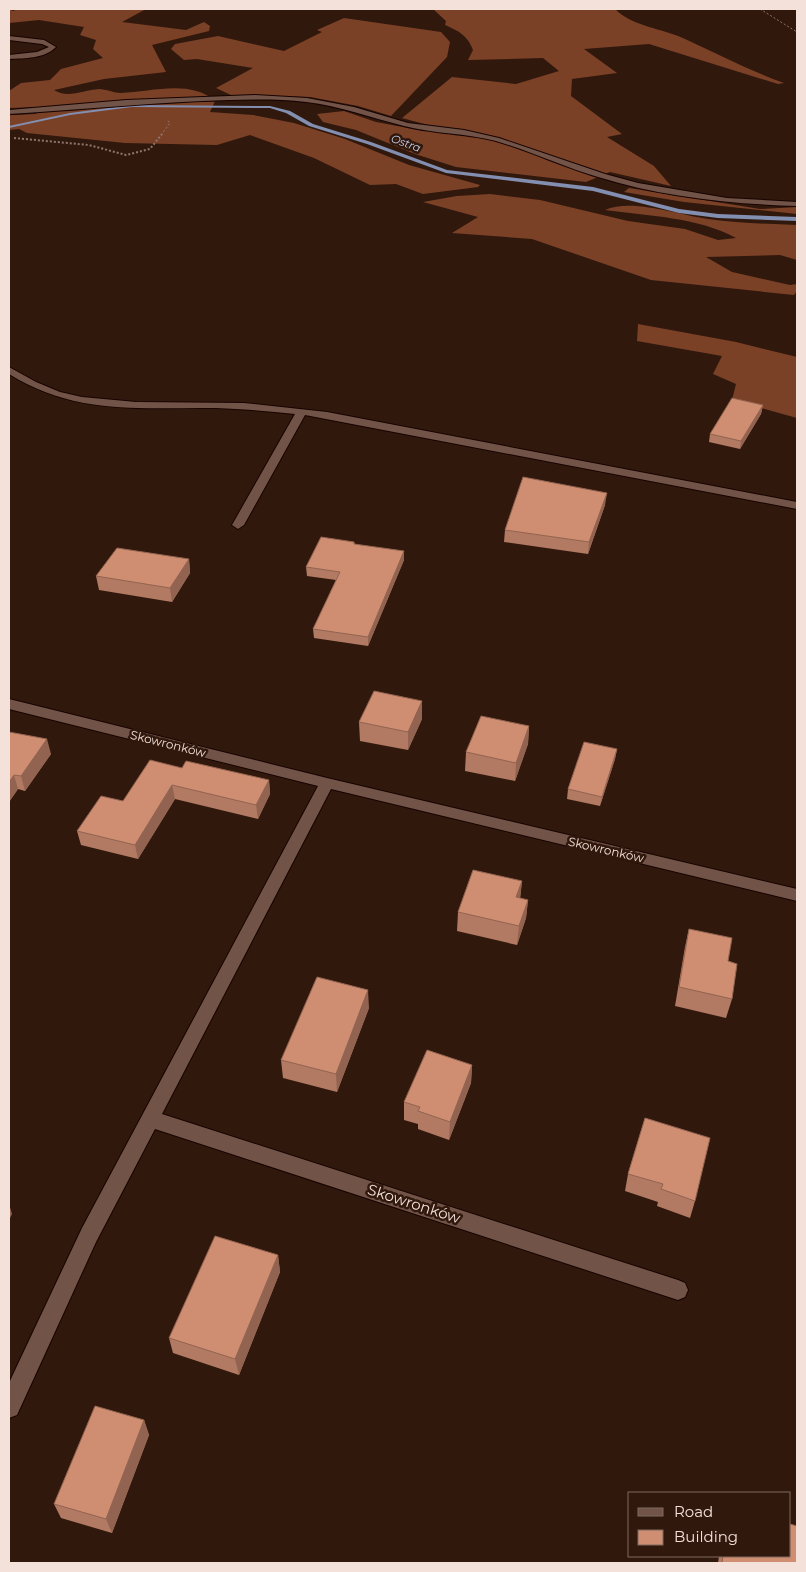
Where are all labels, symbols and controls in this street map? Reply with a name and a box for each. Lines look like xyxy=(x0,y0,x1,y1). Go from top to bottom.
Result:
water label: Ostra xyxy=(389,131,423,155)
street label: Skowronków xyxy=(129,727,208,760)
street label: Skowronków xyxy=(567,834,646,866)
street label: Skowronków xyxy=(365,1180,464,1228)
legend xyxy=(628,1492,791,1557)
text: Road xyxy=(674,1502,713,1521)
text: Building xyxy=(674,1527,738,1546)

